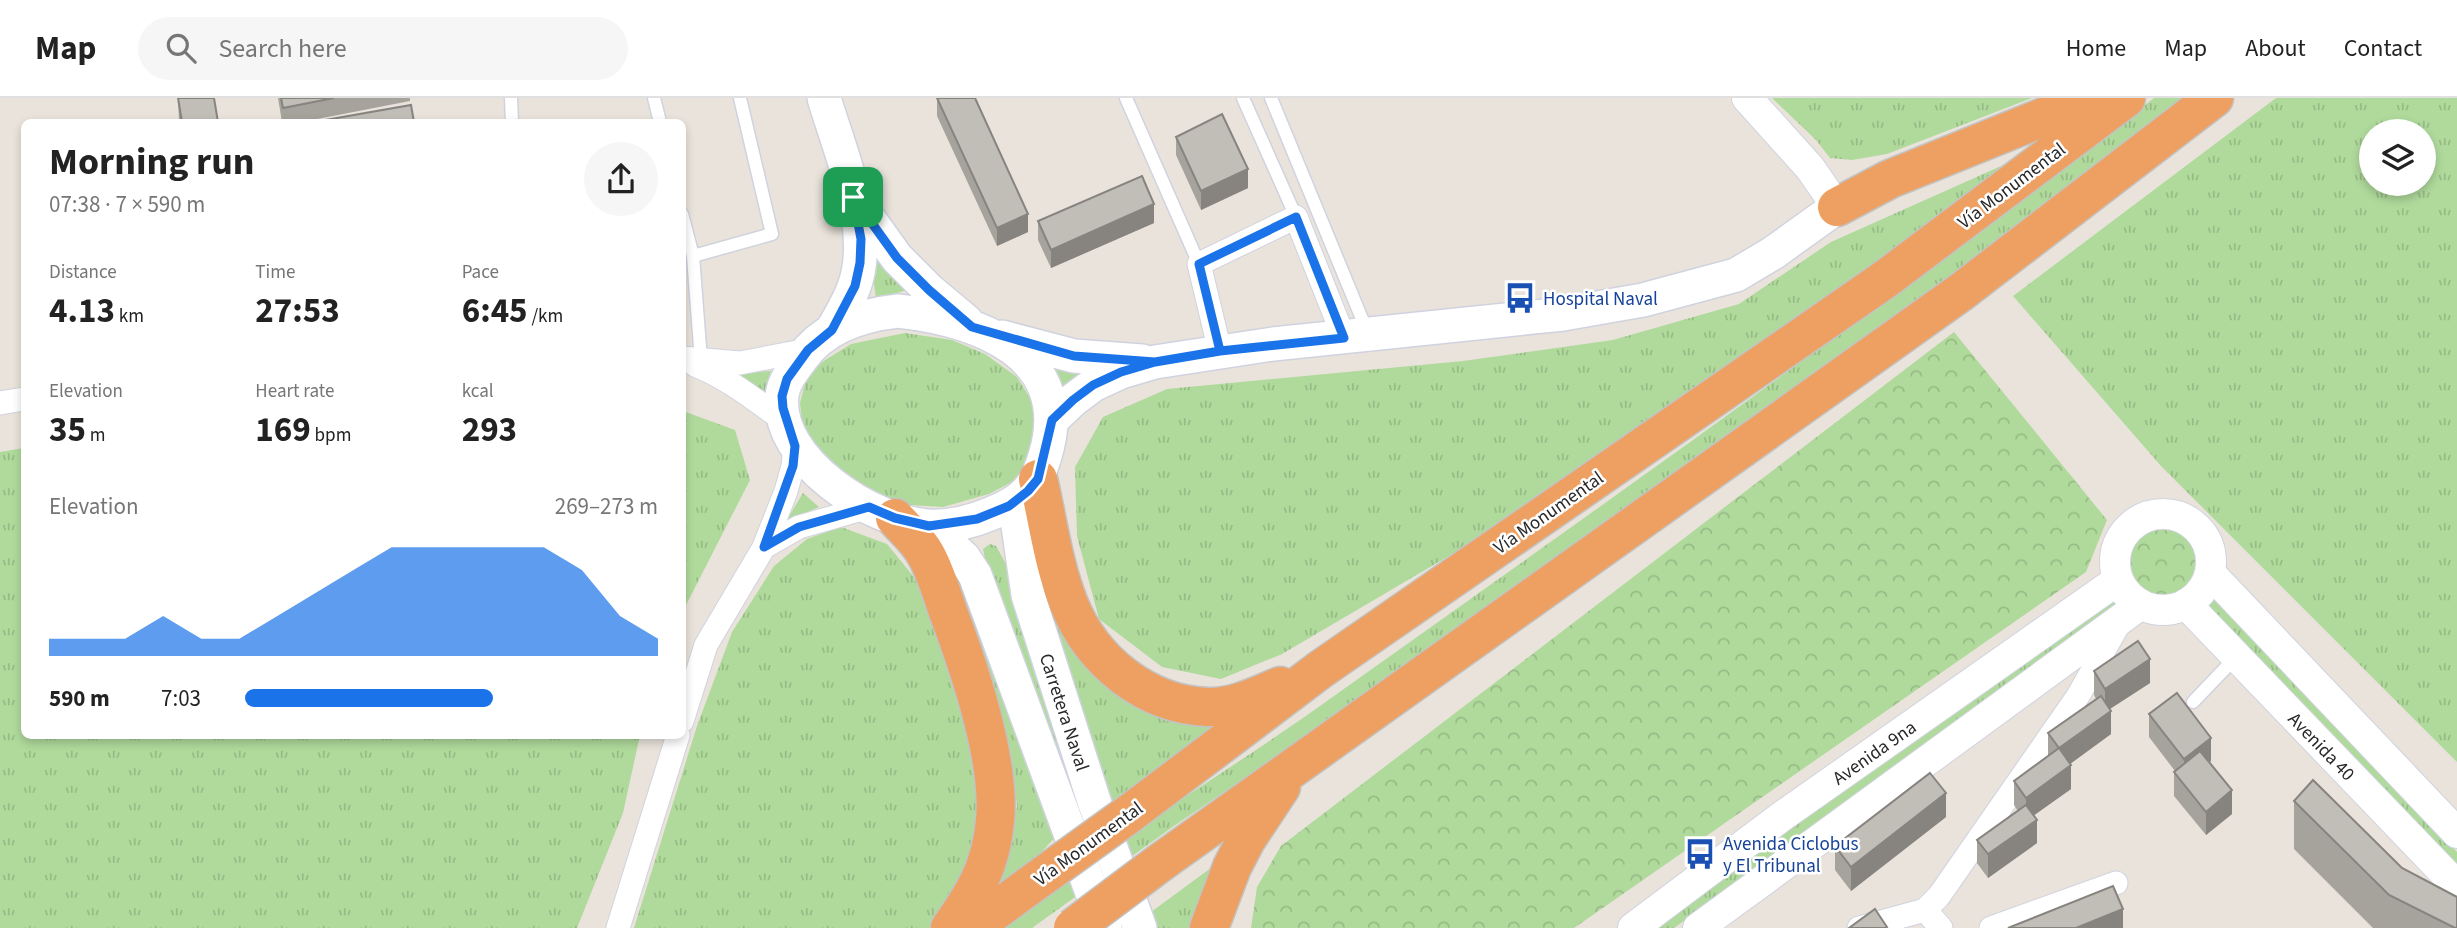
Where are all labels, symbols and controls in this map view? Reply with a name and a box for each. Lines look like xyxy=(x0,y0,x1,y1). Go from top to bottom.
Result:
search box xyxy=(138,17,628,80)
text: Map xyxy=(35,25,96,72)
icon: search xyxy=(162,29,200,67)
text: Search here xyxy=(218,30,347,67)
text: Home xyxy=(2066,31,2126,66)
text: Map xyxy=(2164,31,2207,66)
text: About xyxy=(2245,31,2306,66)
text: Contact xyxy=(2344,31,2422,66)
map controls xyxy=(2359,119,2436,196)
button: layers xyxy=(2359,119,2436,196)
text: Morning run xyxy=(49,135,254,189)
street label: Vía Monumental xyxy=(1952,137,2072,236)
button: share xyxy=(584,142,658,216)
pin xyxy=(823,167,883,227)
icon: arrive xyxy=(834,178,872,216)
text: 07:38 · 7 × 590 m xyxy=(49,188,205,221)
text: Distance xyxy=(49,259,117,286)
text: Time xyxy=(255,259,295,286)
text: Pace xyxy=(462,259,499,286)
bus stop icon: Hospital Naval xyxy=(1503,281,1537,315)
text: 4.13 xyxy=(49,286,115,336)
text: 27:53 xyxy=(255,286,340,336)
text: 6:45 xyxy=(462,286,528,336)
place label: Hospital Naval xyxy=(1543,286,1658,313)
text: km xyxy=(115,303,144,330)
text: /km xyxy=(528,303,563,330)
text: Elevation xyxy=(49,378,123,405)
text: Heart rate xyxy=(255,378,334,405)
text: kcal xyxy=(462,378,494,405)
text: 35 xyxy=(49,405,86,455)
text: 169 xyxy=(255,405,311,455)
text: 293 xyxy=(462,405,517,455)
text: m xyxy=(86,422,106,449)
text: bpm xyxy=(311,422,351,449)
street label: Vía Monumental xyxy=(1488,465,1610,561)
text: Elevation xyxy=(49,490,139,523)
text: 269–273 m xyxy=(555,490,658,523)
street label: Carretera Naval xyxy=(1032,650,1095,775)
text: 590 m xyxy=(49,682,110,715)
text: 7:03 xyxy=(161,682,201,715)
street label: Avenida 40 xyxy=(2281,707,2361,787)
street label: Avenida 9na xyxy=(1827,714,1922,792)
street label: Vía Monumental xyxy=(1029,795,1149,893)
place label: Avenida Ciclobus y El Tribunal xyxy=(1723,831,1859,880)
bus stop icon: Avenida Ciclobus y El Tribunal xyxy=(1683,837,1717,871)

